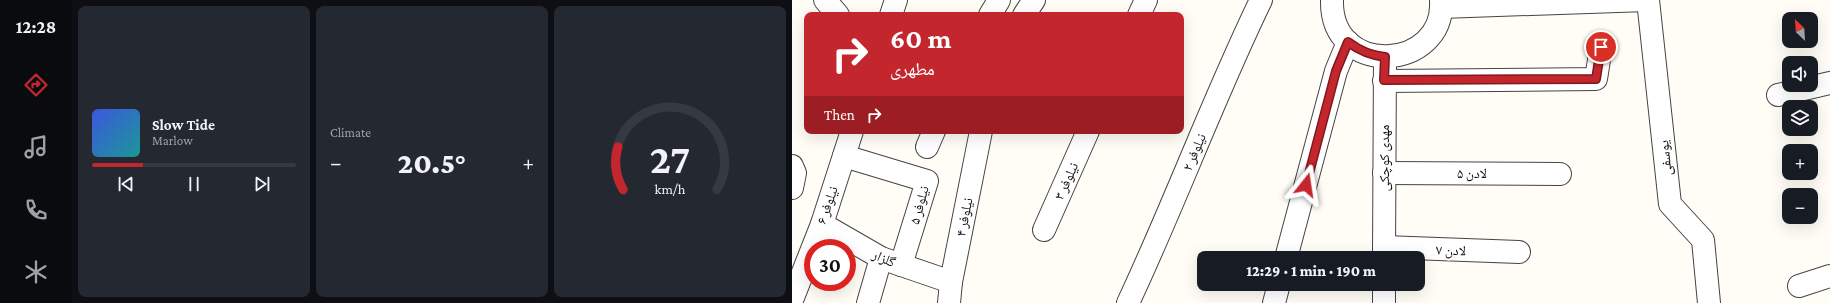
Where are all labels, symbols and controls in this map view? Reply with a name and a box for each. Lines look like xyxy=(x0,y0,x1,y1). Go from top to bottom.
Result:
north arrow xyxy=(1782,12,1818,48)
map controls xyxy=(1782,12,1818,224)
text: 12:28 xyxy=(16,17,56,37)
text: 60 m xyxy=(890,23,951,54)
icon: right xyxy=(824,28,876,80)
pin xyxy=(1584,30,1618,64)
icon: arrive xyxy=(1590,36,1612,58)
button: sound xyxy=(1782,56,1818,92)
text: مطهری xyxy=(890,59,935,79)
icon: directions xyxy=(22,71,50,99)
button: layers xyxy=(1782,100,1818,136)
icon: right xyxy=(863,104,885,126)
text: Then xyxy=(824,107,855,123)
text: Slow Tide xyxy=(152,117,215,133)
text: Climate xyxy=(330,125,371,140)
street label: مهدی کوچکی xyxy=(1376,125,1393,191)
street label: نیلوفر ۲ xyxy=(1179,131,1210,174)
icon: music xyxy=(22,133,50,161)
text: Marlow xyxy=(152,133,193,148)
text: 27 xyxy=(650,135,690,181)
street label: یوسفی xyxy=(1655,139,1676,177)
button: + xyxy=(1782,144,1818,180)
text: 20.5° xyxy=(398,146,466,179)
text: − xyxy=(330,150,342,175)
text: + xyxy=(522,150,534,175)
street label: نیلوفر ۳ xyxy=(1051,160,1082,203)
position arrow xyxy=(1285,164,1327,206)
street label: لادن ۵ xyxy=(1457,165,1487,182)
icon: previous xyxy=(115,173,137,195)
icon: pause xyxy=(183,173,205,195)
icon: next xyxy=(251,173,273,195)
text: km/h xyxy=(655,180,686,196)
street label: نیلوفر ۶ xyxy=(813,184,842,227)
street label: نیلوفر ۵ xyxy=(906,184,933,226)
button: − xyxy=(1782,188,1818,224)
icon: phone xyxy=(22,196,50,224)
street label: نیلوفر ۴ xyxy=(952,196,977,238)
speed limit sign: 30 xyxy=(804,239,856,291)
street label: لادن ۷ xyxy=(1436,241,1466,260)
street label: گلزار xyxy=(869,245,898,271)
icon: climate xyxy=(22,258,50,286)
text: 12:29 · 1 min · 190 m xyxy=(1246,263,1376,279)

